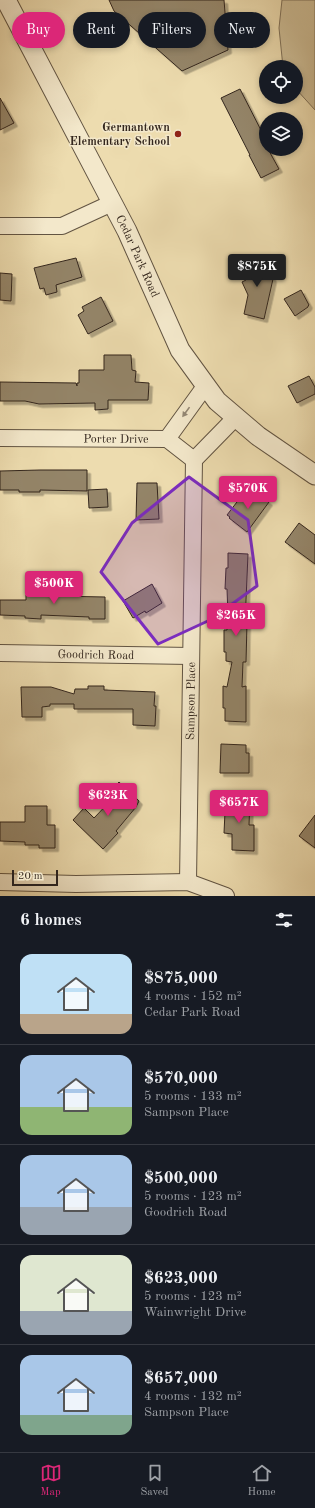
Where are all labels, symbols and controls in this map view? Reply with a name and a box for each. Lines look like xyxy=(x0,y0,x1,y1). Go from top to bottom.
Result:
chip: Buy xyxy=(12,12,65,48)
chip: Rent xyxy=(73,12,130,48)
chip: Filters xyxy=(138,12,206,48)
chip: New xyxy=(214,12,270,48)
map controls xyxy=(259,60,303,156)
button: locate xyxy=(259,60,303,104)
button: layers xyxy=(259,112,303,156)
place label: Germantown Elementary School xyxy=(70,122,170,148)
marker: Germantown Elementary School xyxy=(173,129,183,139)
street label: Cedar Park Road xyxy=(113,213,161,299)
pin: $875K xyxy=(229,254,285,288)
text: $875K xyxy=(237,260,277,273)
one-way arrow xyxy=(183,407,191,417)
street label: Porter Drive xyxy=(83,433,149,446)
pin: $570K xyxy=(220,476,276,510)
text: $570K xyxy=(228,482,268,495)
pin: $500K xyxy=(26,571,82,605)
text: $500K xyxy=(34,577,74,590)
pin: $265K xyxy=(208,603,264,637)
text: $265K xyxy=(216,609,256,622)
street label: Goodrich Road xyxy=(57,649,134,662)
street label: Sampson Place xyxy=(185,661,198,740)
pin: $623K xyxy=(80,783,136,817)
text: $623K xyxy=(88,789,128,802)
pin: $657K xyxy=(211,790,267,824)
text: $657K xyxy=(219,796,259,809)
scale bar xyxy=(12,868,58,887)
text: 20 m xyxy=(18,871,43,882)
icon: filters xyxy=(273,909,295,931)
text: 6 homes xyxy=(20,912,82,929)
icon: home xyxy=(52,970,100,1018)
text: $875,000 xyxy=(144,970,218,987)
text: 4 rooms · 152 m² xyxy=(144,990,242,1003)
text: Cedar Park Road xyxy=(144,1006,240,1019)
text: $570,000 xyxy=(144,1070,218,1087)
icon: home xyxy=(52,1071,100,1119)
text: 5 rooms · 133 m² xyxy=(144,1090,242,1103)
text: Sampson Place xyxy=(144,1106,229,1119)
text: $500,000 xyxy=(144,1170,218,1187)
icon: home xyxy=(52,1171,100,1219)
text: 5 rooms · 123 m² xyxy=(144,1190,242,1203)
text: Goodrich Road xyxy=(144,1206,227,1219)
text: $623,000 xyxy=(144,1270,218,1287)
icon: home xyxy=(52,1271,100,1319)
text: 5 rooms · 123 m² xyxy=(144,1290,242,1303)
text: Wainwright Drive xyxy=(144,1306,246,1319)
text: $657,000 xyxy=(144,1370,218,1387)
icon: home xyxy=(52,1371,100,1419)
text: 4 rooms · 132 m² xyxy=(144,1390,242,1403)
text: Sampson Place xyxy=(144,1406,229,1419)
tab: Map xyxy=(40,1462,62,1500)
tab: Saved xyxy=(141,1462,169,1500)
tab: Home xyxy=(248,1462,275,1500)

